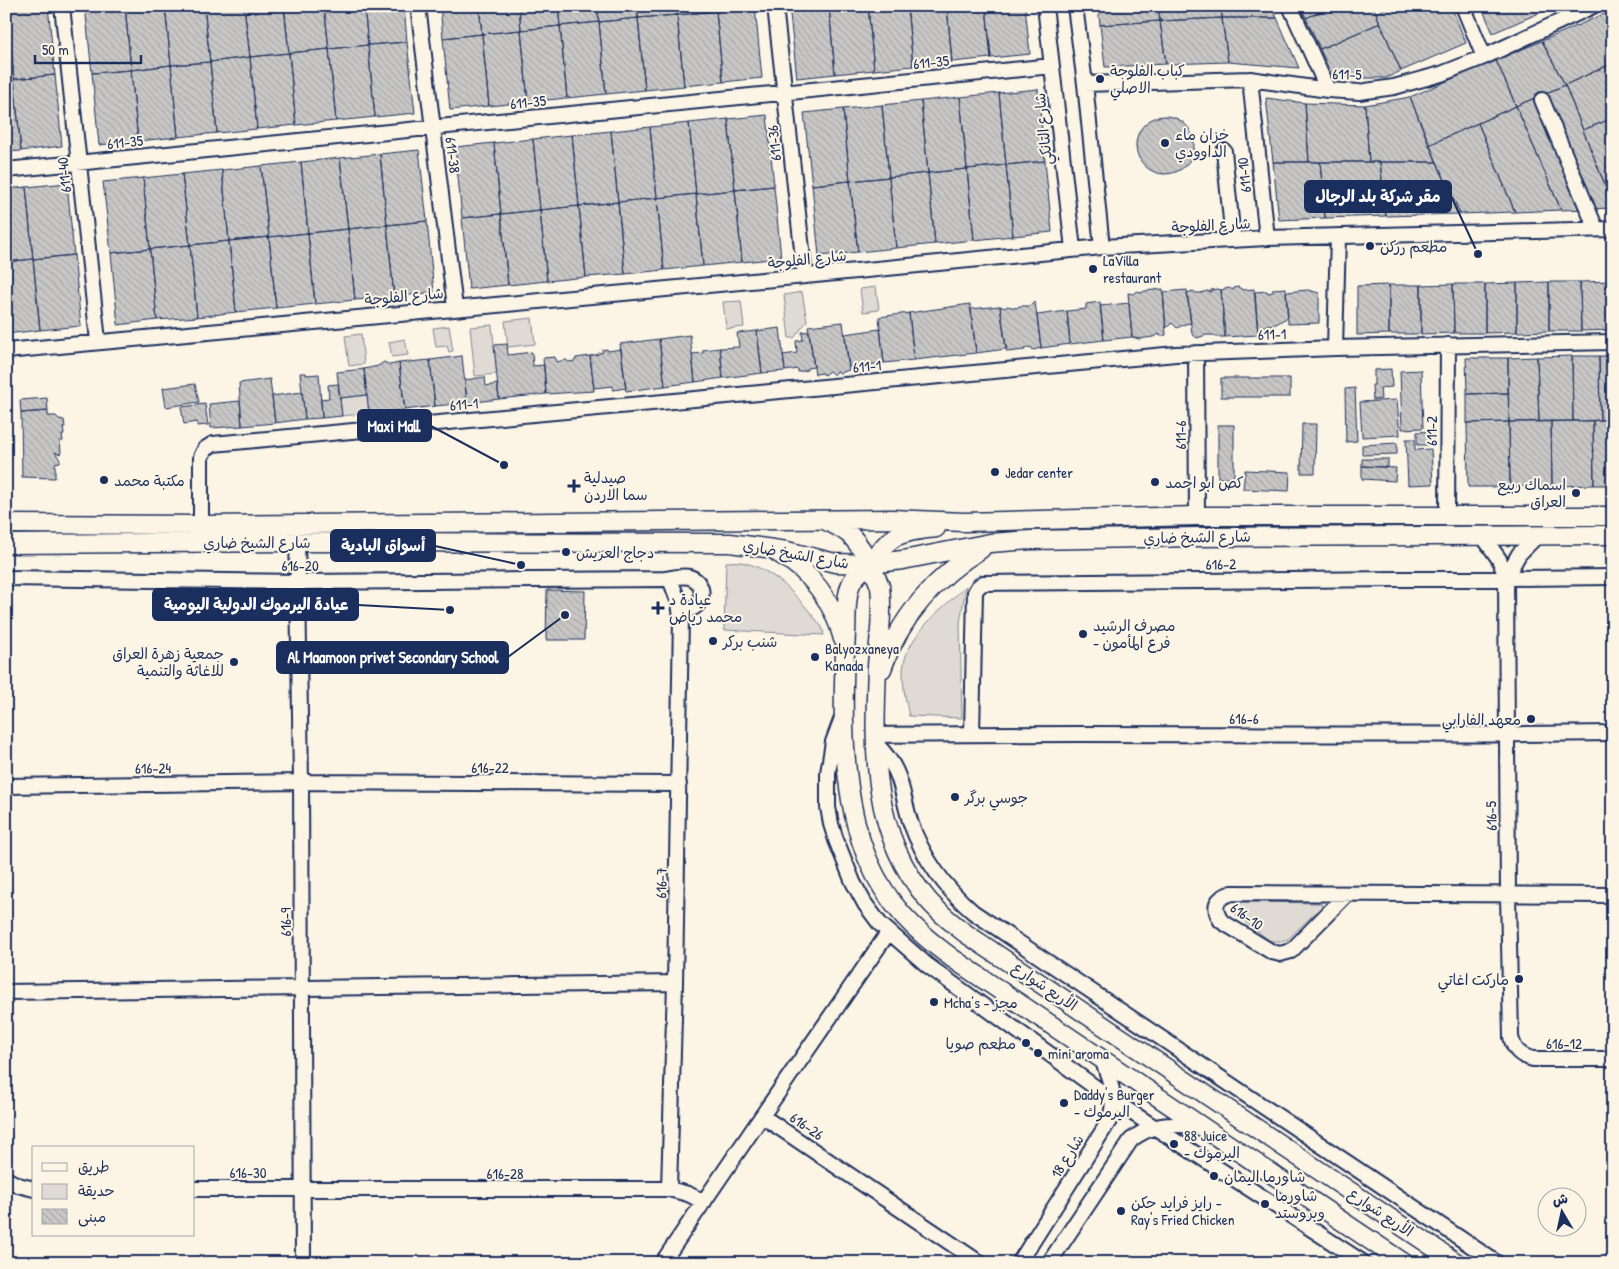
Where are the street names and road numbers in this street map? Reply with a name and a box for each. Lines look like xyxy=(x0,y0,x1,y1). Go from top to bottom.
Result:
street label: 611-35 xyxy=(912,50,951,74)
street label: 611-5 xyxy=(1332,63,1362,85)
street label: 611-35 xyxy=(509,90,548,114)
street label: شارع التانكي xyxy=(1029,92,1060,166)
street label: 611-36 xyxy=(762,124,786,162)
street label: 611-35 xyxy=(106,130,145,154)
street label: 611-38 xyxy=(440,136,466,174)
street label: 611-40 xyxy=(52,156,76,194)
street label: 611-10 xyxy=(1232,156,1256,194)
street label: شارع الفلوجة xyxy=(1171,212,1251,238)
street label: شارع الفلوجة xyxy=(766,244,848,274)
street label: شارع الفلوجة xyxy=(364,282,444,310)
street label: 611-1 xyxy=(1257,323,1287,345)
street label: 611-1 xyxy=(852,354,882,378)
street label: 611-1 xyxy=(449,392,479,416)
street label: 611-2 xyxy=(1421,416,1442,446)
street label: 611-6 xyxy=(1170,421,1191,449)
street label: شارع الشيخ ضاري xyxy=(1143,526,1251,549)
street label: شارع الشيخ ضاري xyxy=(203,532,311,554)
street label: شارع الشيخ ضاري xyxy=(741,534,851,575)
street label: 616-2 xyxy=(1206,553,1236,575)
street label: 616-20 xyxy=(281,555,319,576)
street label: 616-6 xyxy=(1229,708,1259,729)
street label: 616-24 xyxy=(135,757,172,779)
street label: 616-22 xyxy=(471,757,509,778)
street label: 616-5 xyxy=(1480,800,1502,831)
street label: 616-7 xyxy=(650,867,672,899)
street label: 616-10 xyxy=(1226,897,1268,935)
street label: 616-9 xyxy=(275,907,296,936)
street label: الأربع شوارع xyxy=(1008,956,1082,1016)
street label: 616-12 xyxy=(1546,1033,1582,1054)
street label: 616-26 xyxy=(786,1107,828,1145)
street label: شارع 18 xyxy=(1045,1130,1089,1182)
street label: 616-30 xyxy=(230,1162,267,1183)
street label: 616-28 xyxy=(487,1163,524,1184)
street label: الأربع شوارع xyxy=(1344,1182,1418,1242)

